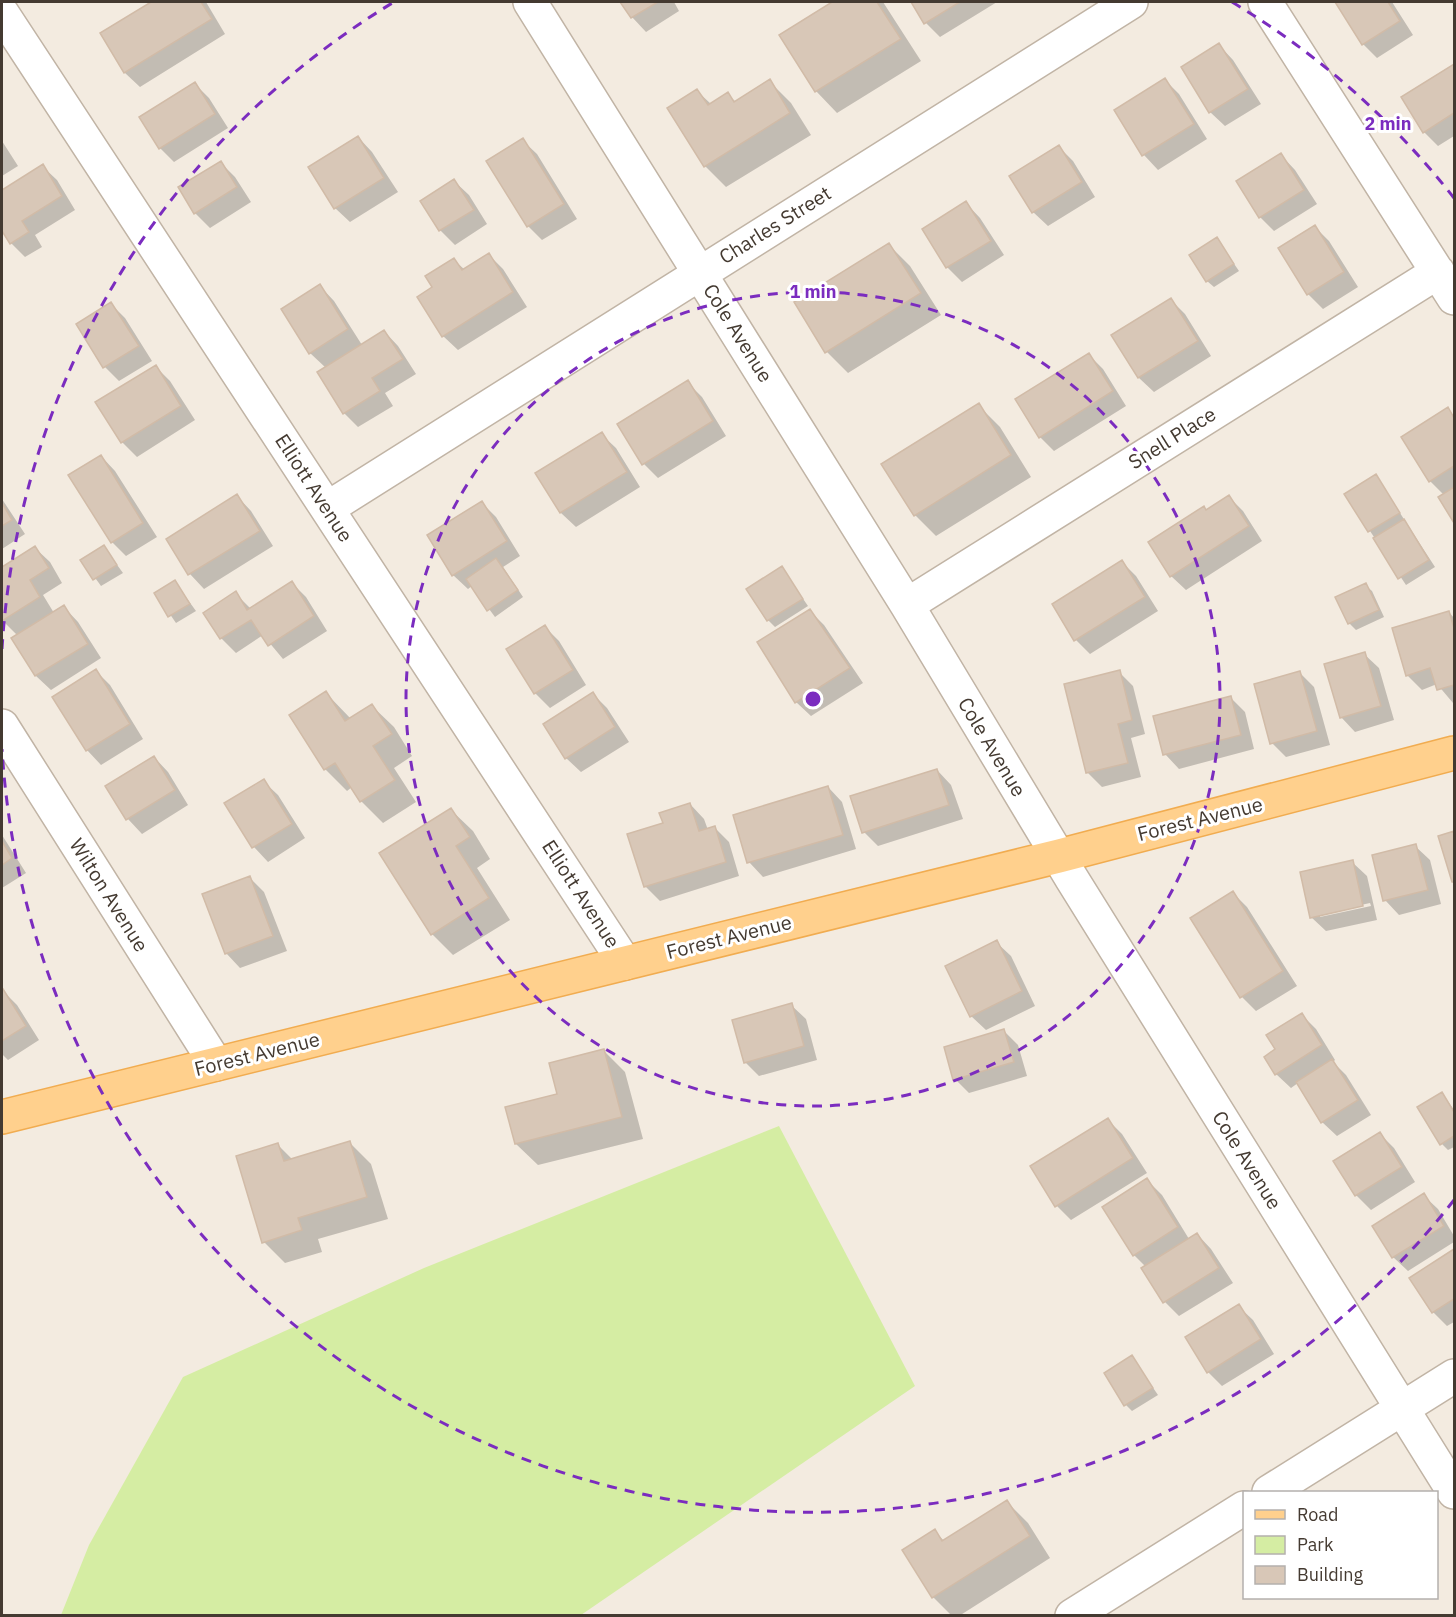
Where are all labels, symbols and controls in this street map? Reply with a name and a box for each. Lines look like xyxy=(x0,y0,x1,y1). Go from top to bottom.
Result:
text: 2 min xyxy=(1364,112,1412,135)
street label: Charles Street xyxy=(713,179,836,270)
street label: Cole Avenue xyxy=(697,278,779,387)
text: 1 min xyxy=(789,280,837,303)
street label: Snell Place xyxy=(1123,400,1221,475)
street label: Elliott Avenue xyxy=(269,428,360,547)
centre of rings xyxy=(803,689,823,709)
street label: Cole Avenue xyxy=(952,692,1033,802)
street label: Forest Avenue xyxy=(1134,790,1265,847)
street label: Wilton Avenue xyxy=(64,833,155,957)
street label: Elliott Avenue xyxy=(536,834,627,953)
street label: Forest Avenue xyxy=(663,908,794,965)
street label: Forest Avenue xyxy=(191,1025,322,1082)
street label: Cole Avenue xyxy=(1206,1105,1288,1214)
legend xyxy=(1243,1491,1438,1599)
text: Road xyxy=(1297,1503,1338,1526)
text: Park xyxy=(1297,1533,1334,1556)
text: Building xyxy=(1297,1563,1364,1586)

